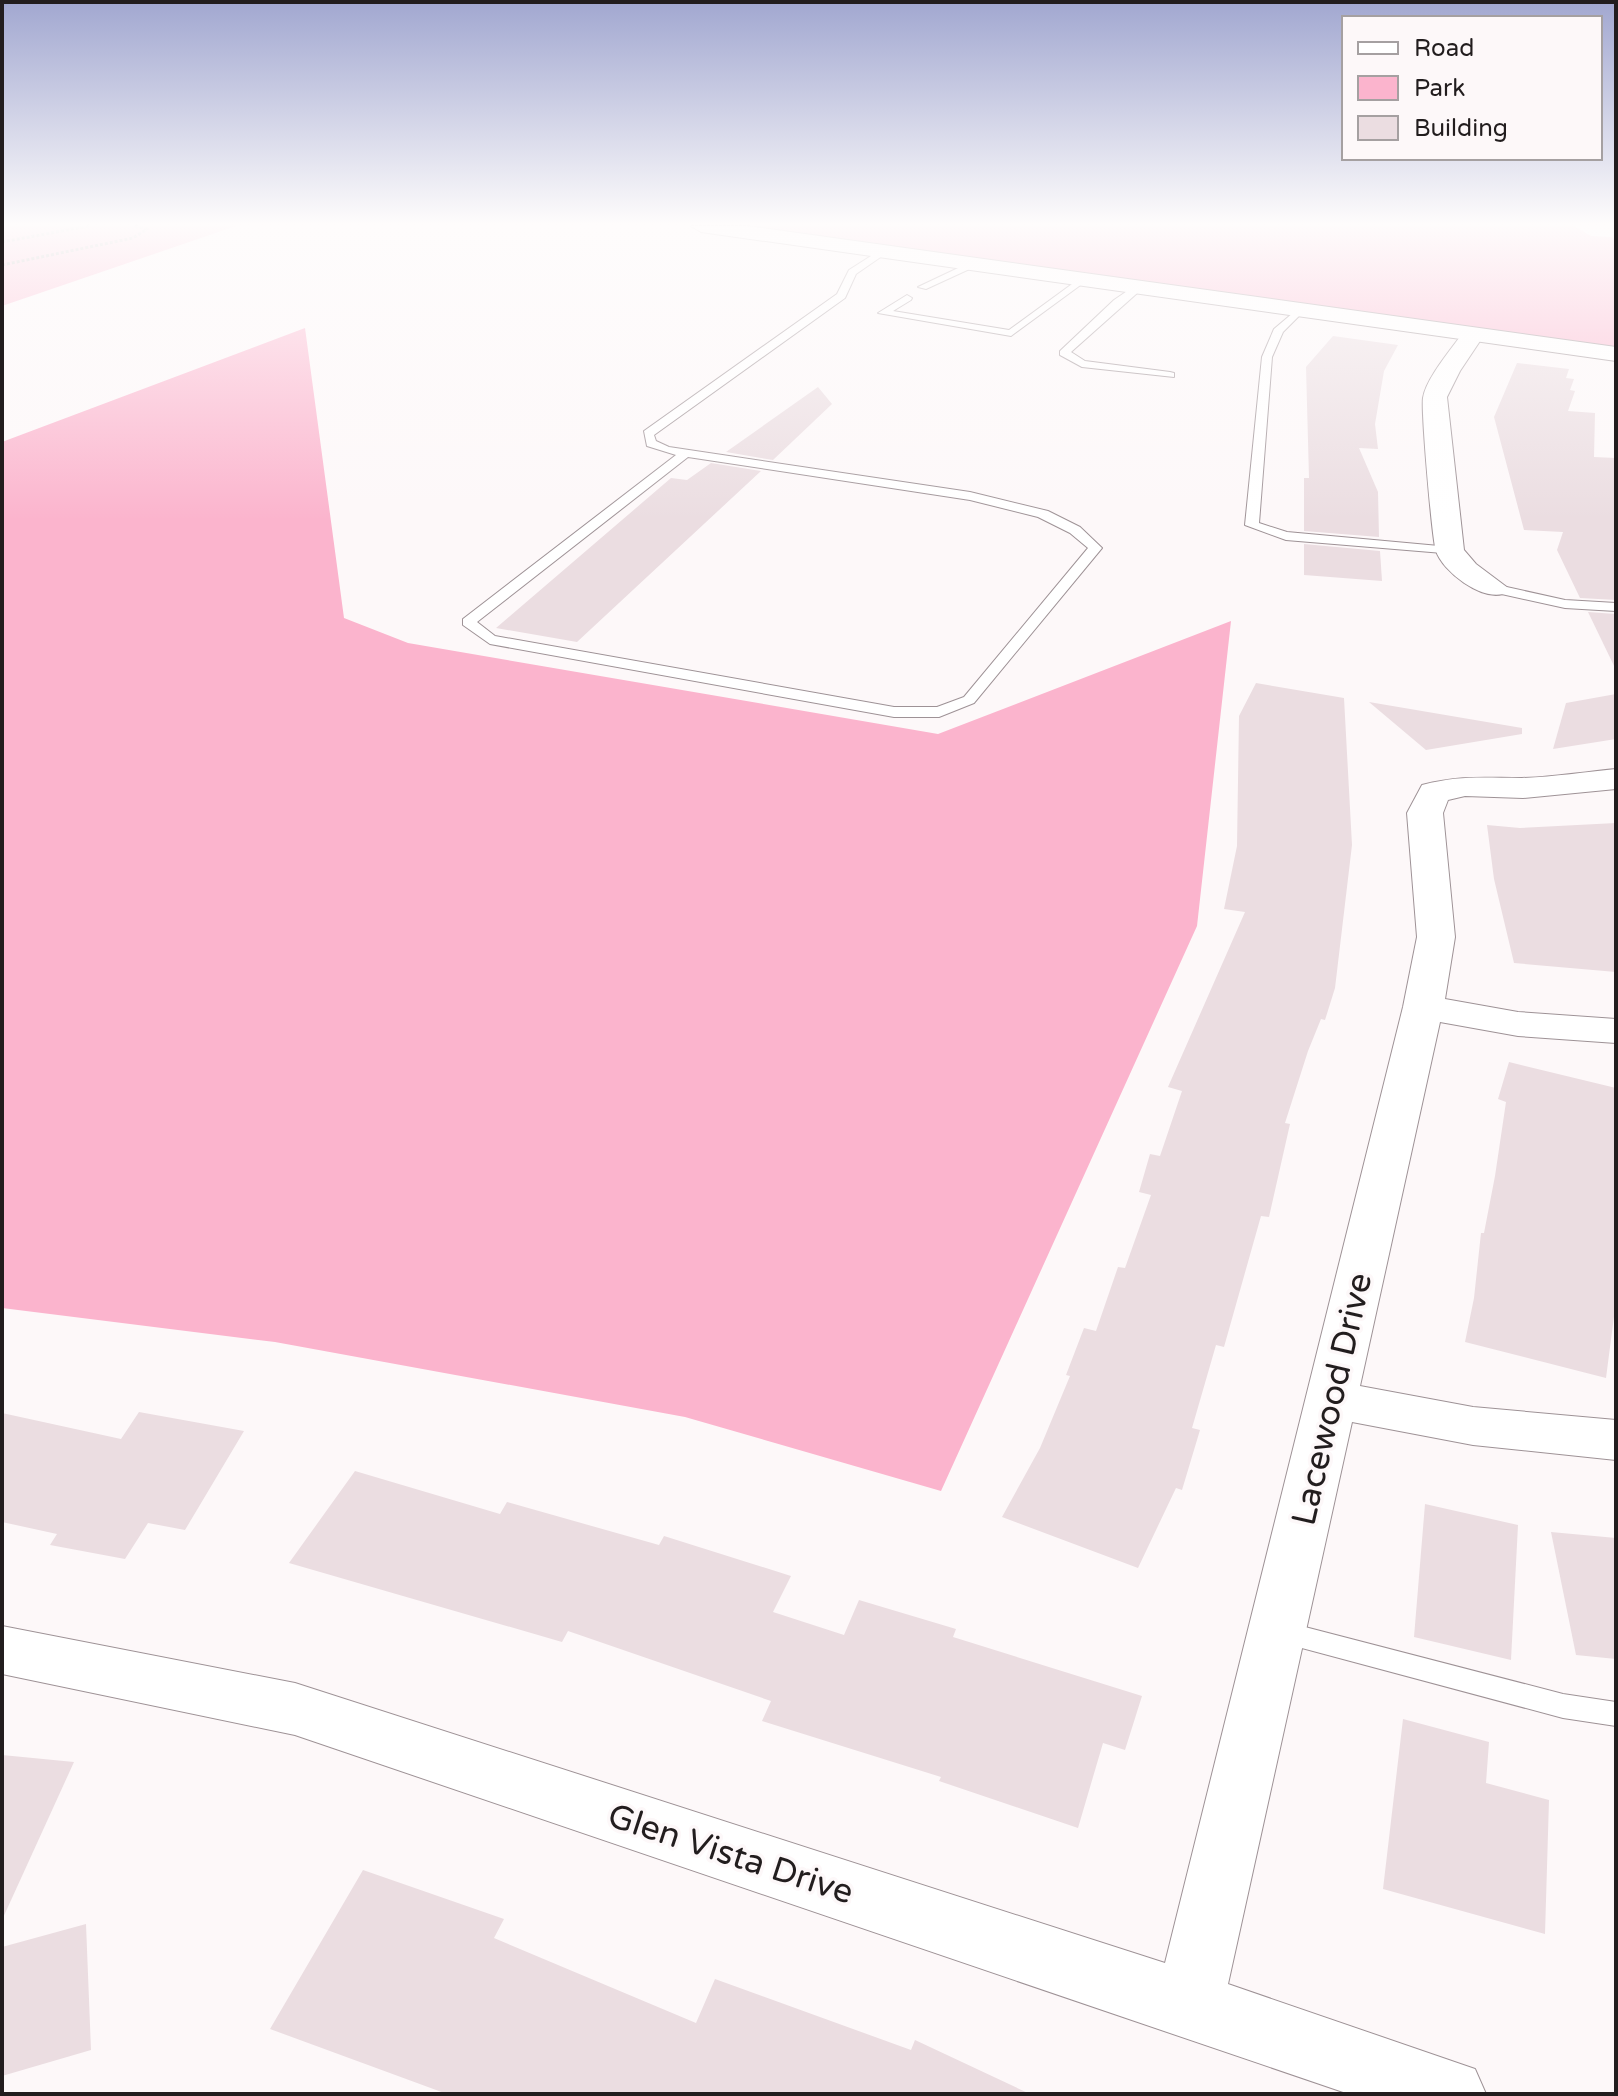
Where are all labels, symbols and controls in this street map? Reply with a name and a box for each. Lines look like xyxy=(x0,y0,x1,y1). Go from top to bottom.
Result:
legend xyxy=(1342,16,1602,160)
text: Road xyxy=(1414,34,1474,63)
text: Park xyxy=(1414,74,1465,103)
text: Building xyxy=(1414,114,1508,143)
street label: Lacewood Drive xyxy=(1283,1269,1381,1530)
street label: Glen Vista Drive xyxy=(603,1795,858,1913)

